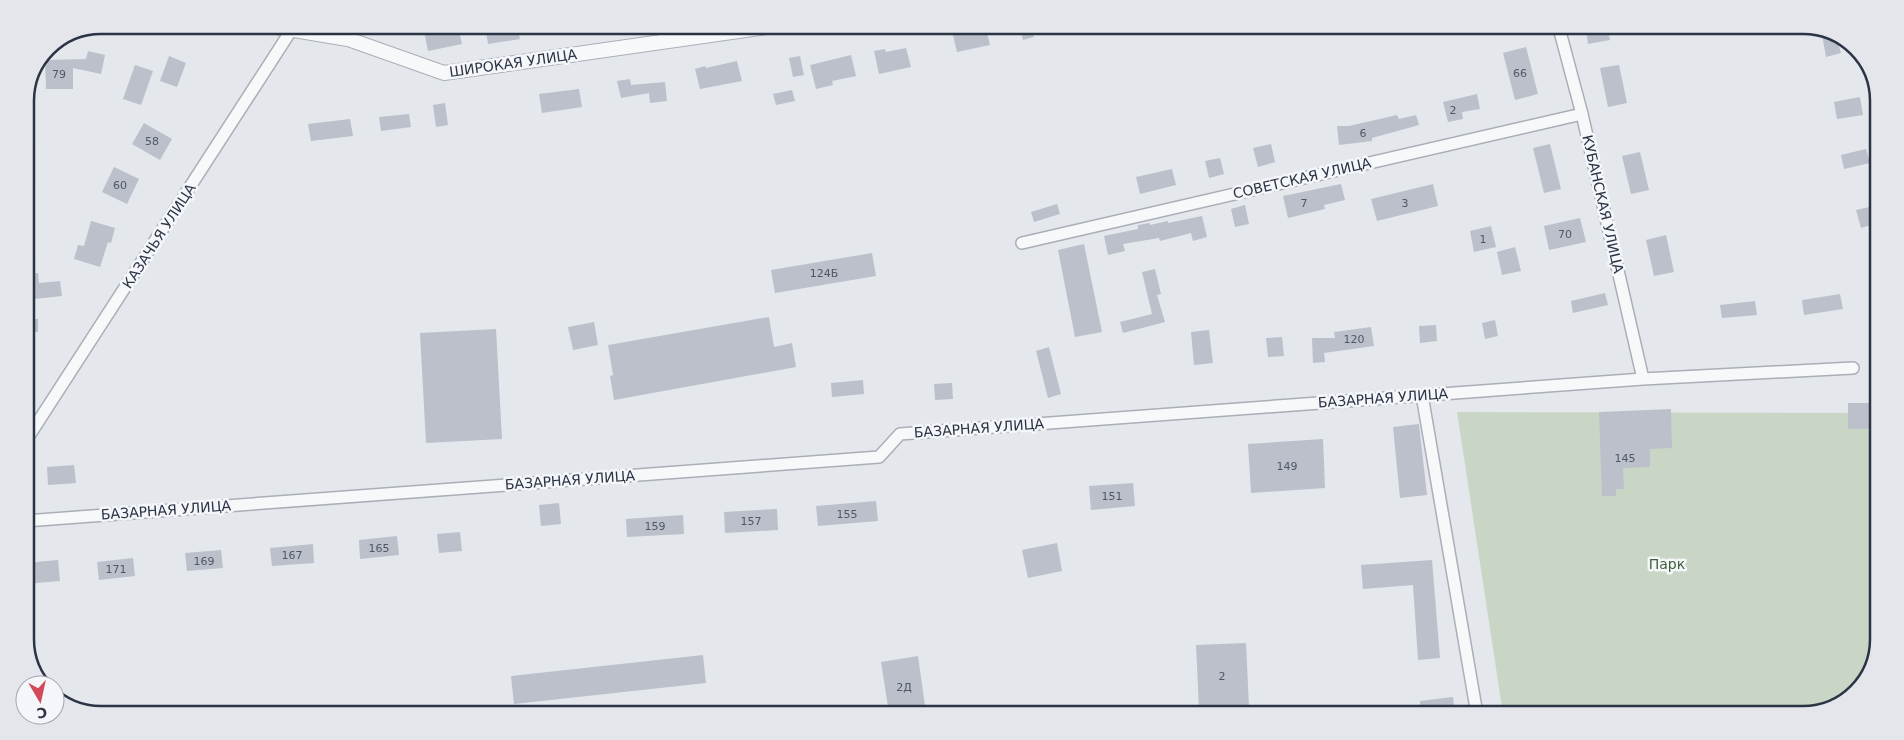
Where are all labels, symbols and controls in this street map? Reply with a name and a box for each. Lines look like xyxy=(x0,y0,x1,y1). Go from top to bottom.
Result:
street label: ШИРОКАЯ УЛИЦА xyxy=(448,46,578,80)
house number: 66 xyxy=(1513,67,1527,80)
house number: 79 xyxy=(52,68,66,81)
house number: 2 xyxy=(1450,104,1457,117)
house number: 6 xyxy=(1360,127,1367,140)
street label: КУБАНСКАЯ УЛИЦА xyxy=(1579,133,1627,275)
house number: 58 xyxy=(145,135,159,148)
street label: СОВЕТСКАЯ УЛИЦА xyxy=(1231,154,1373,202)
house number: 60 xyxy=(113,179,127,192)
street label: КАЗАЧЬЯ УЛИЦА xyxy=(119,180,199,291)
house number: 7 xyxy=(1301,197,1308,210)
house number: 3 xyxy=(1402,197,1409,210)
house number: 70 xyxy=(1558,228,1572,241)
house number: 1 xyxy=(1480,233,1487,246)
house number: 124Б xyxy=(810,267,838,280)
house number: 120 xyxy=(1344,333,1365,346)
street label: БАЗАРНАЯ УЛИЦА xyxy=(1317,385,1449,411)
street label: БАЗАРНАЯ УЛИЦА xyxy=(913,415,1045,441)
house number: 145 xyxy=(1615,452,1636,465)
house number: 149 xyxy=(1277,460,1298,473)
street label: БАЗАРНАЯ УЛИЦА xyxy=(504,467,636,493)
house number: 151 xyxy=(1102,490,1123,503)
street label: БАЗАРНАЯ УЛИЦА xyxy=(100,497,232,523)
house number: 155 xyxy=(837,508,858,521)
house number: 157 xyxy=(741,515,762,528)
house number: 159 xyxy=(645,520,666,533)
house number: 165 xyxy=(369,542,390,555)
house number: 167 xyxy=(282,549,303,562)
house number: 169 xyxy=(194,555,215,568)
park label: Парк xyxy=(1649,556,1685,572)
house number: 171 xyxy=(106,563,127,576)
house number: 2 xyxy=(1219,670,1226,683)
north arrow xyxy=(15,675,65,725)
house number: 2Д xyxy=(896,681,912,694)
text: С xyxy=(36,704,48,722)

